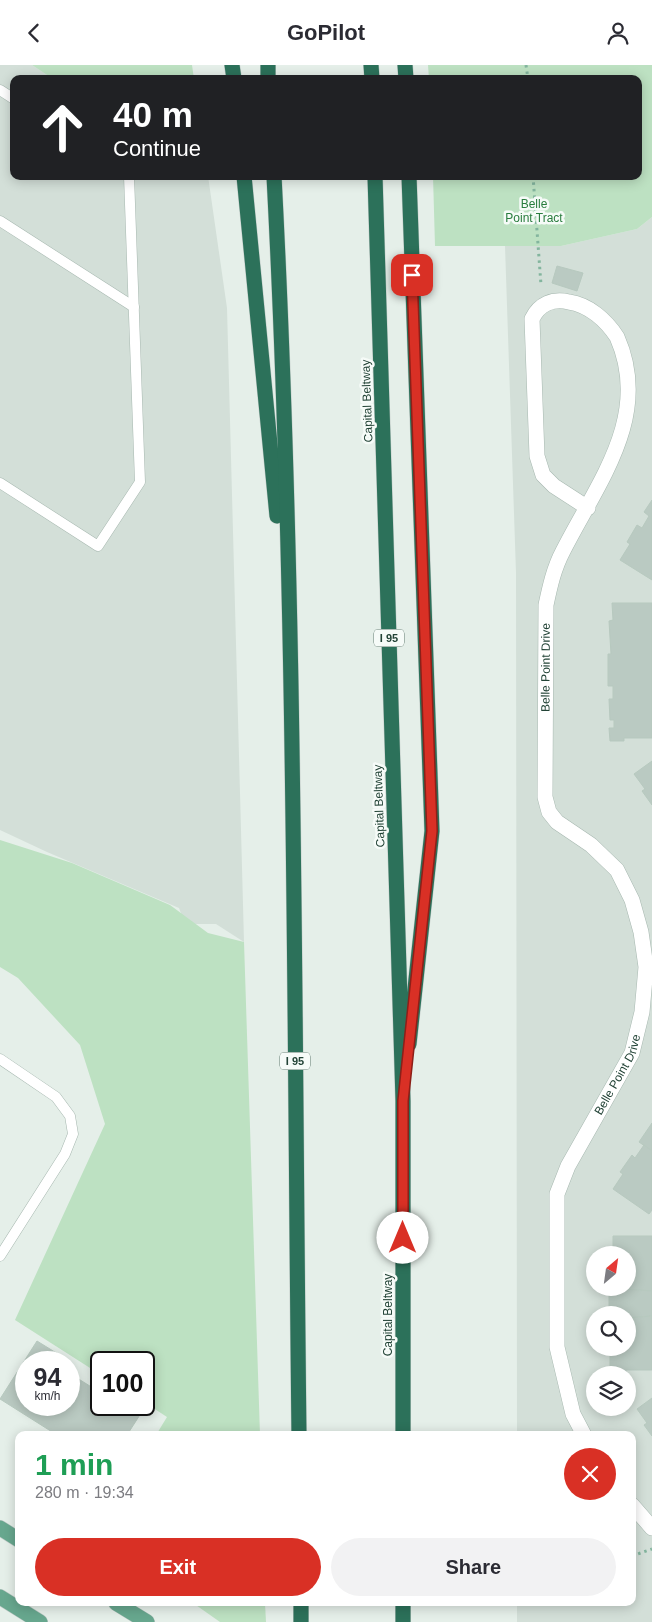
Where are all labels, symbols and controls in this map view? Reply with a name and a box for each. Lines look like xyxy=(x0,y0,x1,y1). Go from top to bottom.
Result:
icon: back xyxy=(20,19,48,47)
icon: person xyxy=(604,19,632,47)
text: GoPilot xyxy=(287,20,365,45)
icon: ahead xyxy=(30,95,95,160)
text: 40 m xyxy=(113,95,193,134)
text: Continue xyxy=(113,136,201,161)
park label: Belle Point Tract xyxy=(505,197,563,225)
pin xyxy=(391,254,433,296)
icon: arrive xyxy=(398,261,426,289)
street label: Capital Beltway xyxy=(359,359,375,443)
street label: Belle Point Drive xyxy=(538,623,553,712)
road number: I 95 xyxy=(374,629,404,647)
street label: Capital Beltway xyxy=(371,764,387,848)
street label: Belle Point Drive xyxy=(591,1033,643,1117)
road number: I 95 xyxy=(280,1053,310,1069)
position arrow xyxy=(376,1211,428,1263)
north arrow xyxy=(586,1246,636,1296)
map controls xyxy=(586,1246,636,1416)
street label: Capital Beltway xyxy=(381,1274,395,1356)
button: search xyxy=(586,1306,636,1356)
speed limit sign: 100 xyxy=(90,1351,155,1416)
text: 94 xyxy=(34,1363,61,1391)
button: layers xyxy=(586,1366,636,1416)
text: km/h xyxy=(34,1389,61,1403)
text: 1 min xyxy=(35,1448,113,1481)
button: close xyxy=(564,1448,616,1500)
text: 280 m · 19:34 xyxy=(35,1484,134,1501)
button: Exit xyxy=(35,1538,321,1596)
button: Share xyxy=(331,1538,616,1596)

